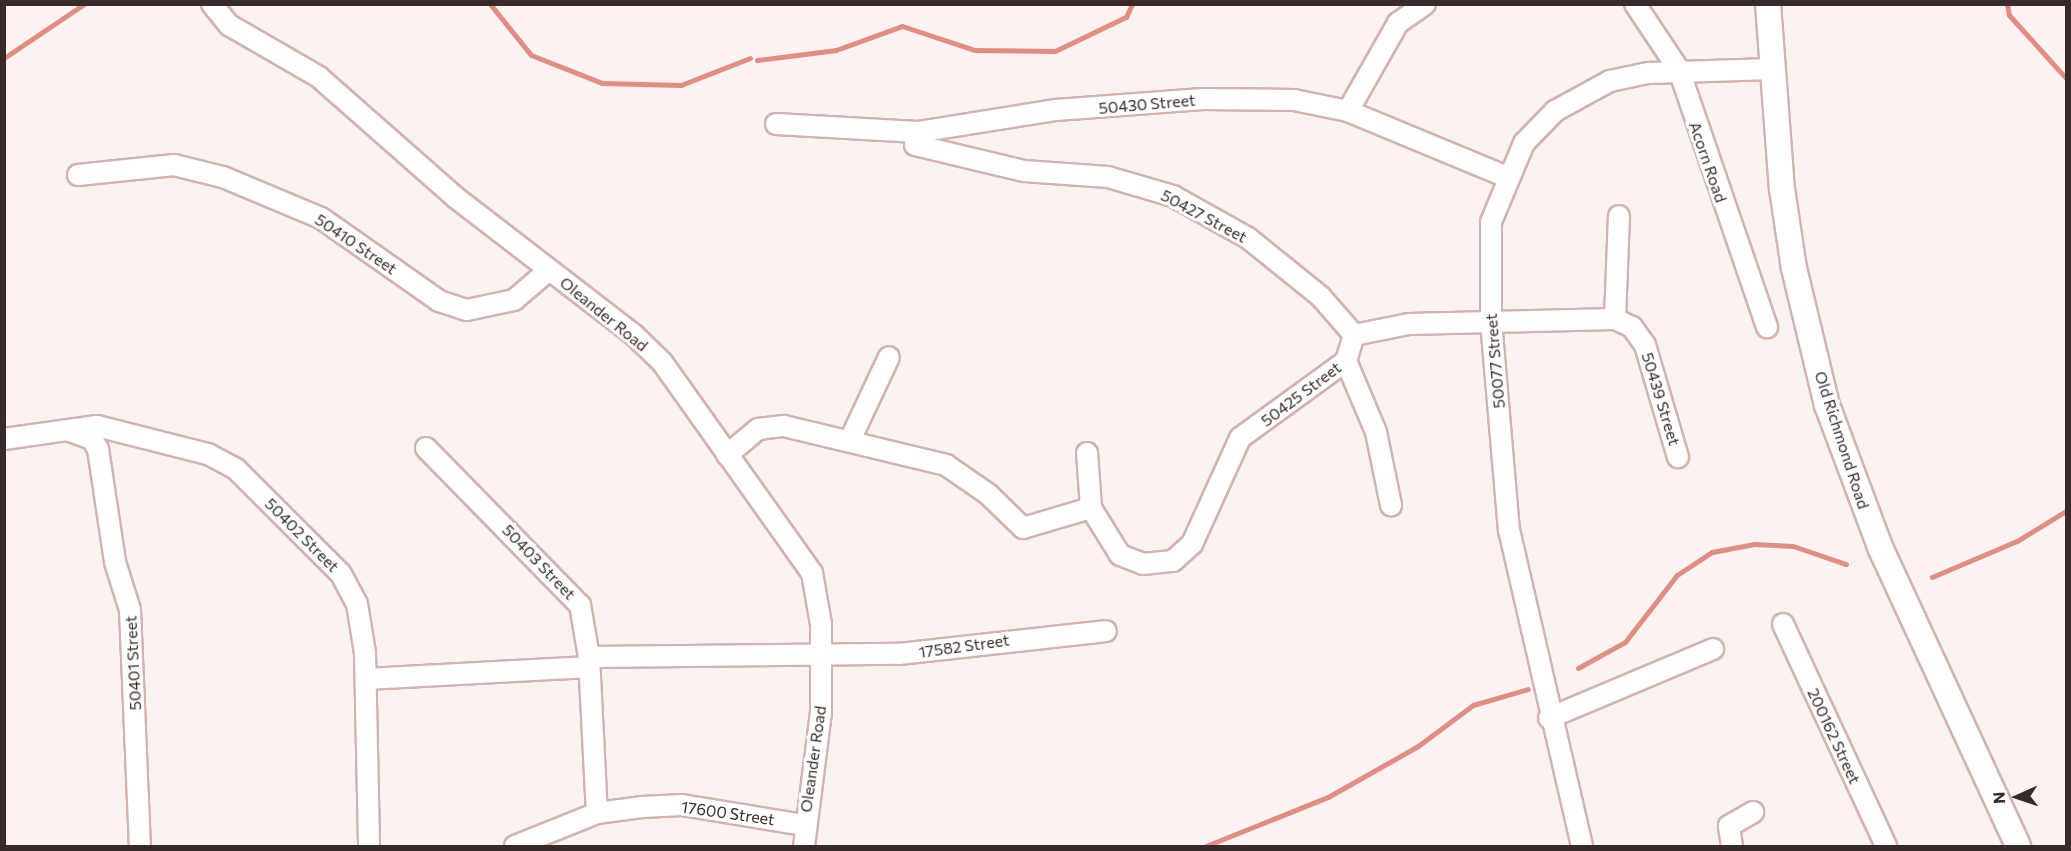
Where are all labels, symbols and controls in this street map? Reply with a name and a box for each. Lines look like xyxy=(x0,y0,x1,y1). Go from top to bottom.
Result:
street label: 50430 Street xyxy=(1098,90,1196,118)
street label: Acorn Road xyxy=(1685,119,1731,205)
street label: 50427 Street xyxy=(1158,185,1250,247)
street label: 50410 Street xyxy=(312,210,400,278)
street label: Oleander Road xyxy=(556,273,652,355)
street label: 50077 Street xyxy=(1481,313,1509,409)
street label: 50439 Street xyxy=(1638,350,1684,448)
street label: 50425 Street xyxy=(1257,358,1345,430)
street label: Old Richmond Road xyxy=(1811,369,1873,511)
street label: 50402 Street xyxy=(261,494,343,576)
street label: 50403 Street xyxy=(498,520,580,604)
street label: 50401 Street xyxy=(121,615,145,711)
street label: 17582 Street xyxy=(917,630,1011,662)
street label: 200162 Street xyxy=(1803,685,1865,787)
street label: Oleander Road xyxy=(796,704,830,814)
north arrow xyxy=(1987,767,2047,827)
text: N xyxy=(1989,791,2008,804)
street label: 17600 Street xyxy=(680,797,776,829)

